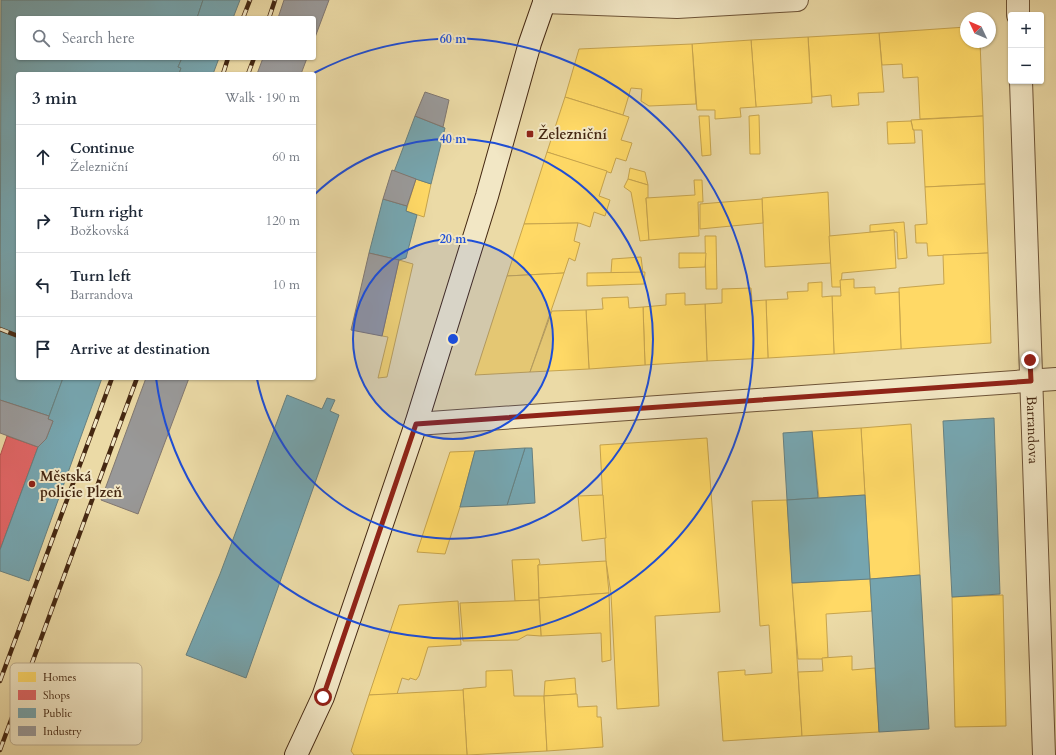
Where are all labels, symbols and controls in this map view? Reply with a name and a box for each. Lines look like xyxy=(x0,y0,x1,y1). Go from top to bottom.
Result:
north arrow xyxy=(960,12,996,48)
map controls xyxy=(1008,12,1044,84)
button: + xyxy=(1008,12,1044,48)
search box xyxy=(16,16,316,60)
icon: search xyxy=(30,27,52,49)
text: Search here xyxy=(62,28,135,48)
text: 60 m xyxy=(440,31,467,47)
button: − xyxy=(1008,48,1044,84)
text: 3 min xyxy=(32,87,77,110)
text: Walk · 190 m xyxy=(225,89,300,107)
place label: Železniční xyxy=(538,124,607,144)
marker: Železniční xyxy=(525,129,535,139)
text: 40 m xyxy=(440,131,467,147)
text: Continue xyxy=(70,138,135,158)
icon: ahead xyxy=(32,146,54,168)
text: 60 m xyxy=(272,148,300,166)
text: Železniční xyxy=(70,158,128,176)
text: Turn right xyxy=(70,202,143,222)
icon: right xyxy=(32,210,54,232)
text: 120 m xyxy=(266,212,300,230)
text: Božkovská xyxy=(70,222,129,240)
text: 20 m xyxy=(440,231,467,247)
text: Turn left xyxy=(70,266,131,286)
icon: left xyxy=(32,274,54,296)
text: 10 m xyxy=(272,276,300,294)
text: Barrandova xyxy=(70,286,133,304)
centre of rings xyxy=(446,332,460,346)
icon: arrive xyxy=(32,338,54,360)
text: Arrive at destination xyxy=(70,339,210,359)
route end xyxy=(1021,351,1039,369)
street label: Barrandova xyxy=(1022,396,1043,464)
place label: Městská policie Plzeň xyxy=(40,467,122,502)
marker: Městská policie Plzeň xyxy=(27,479,37,489)
legend xyxy=(10,663,142,745)
text: Homes xyxy=(43,670,76,685)
text: Shops xyxy=(43,688,70,703)
route start xyxy=(314,688,332,706)
text: Public xyxy=(43,706,72,721)
text: Industry xyxy=(43,724,82,739)

